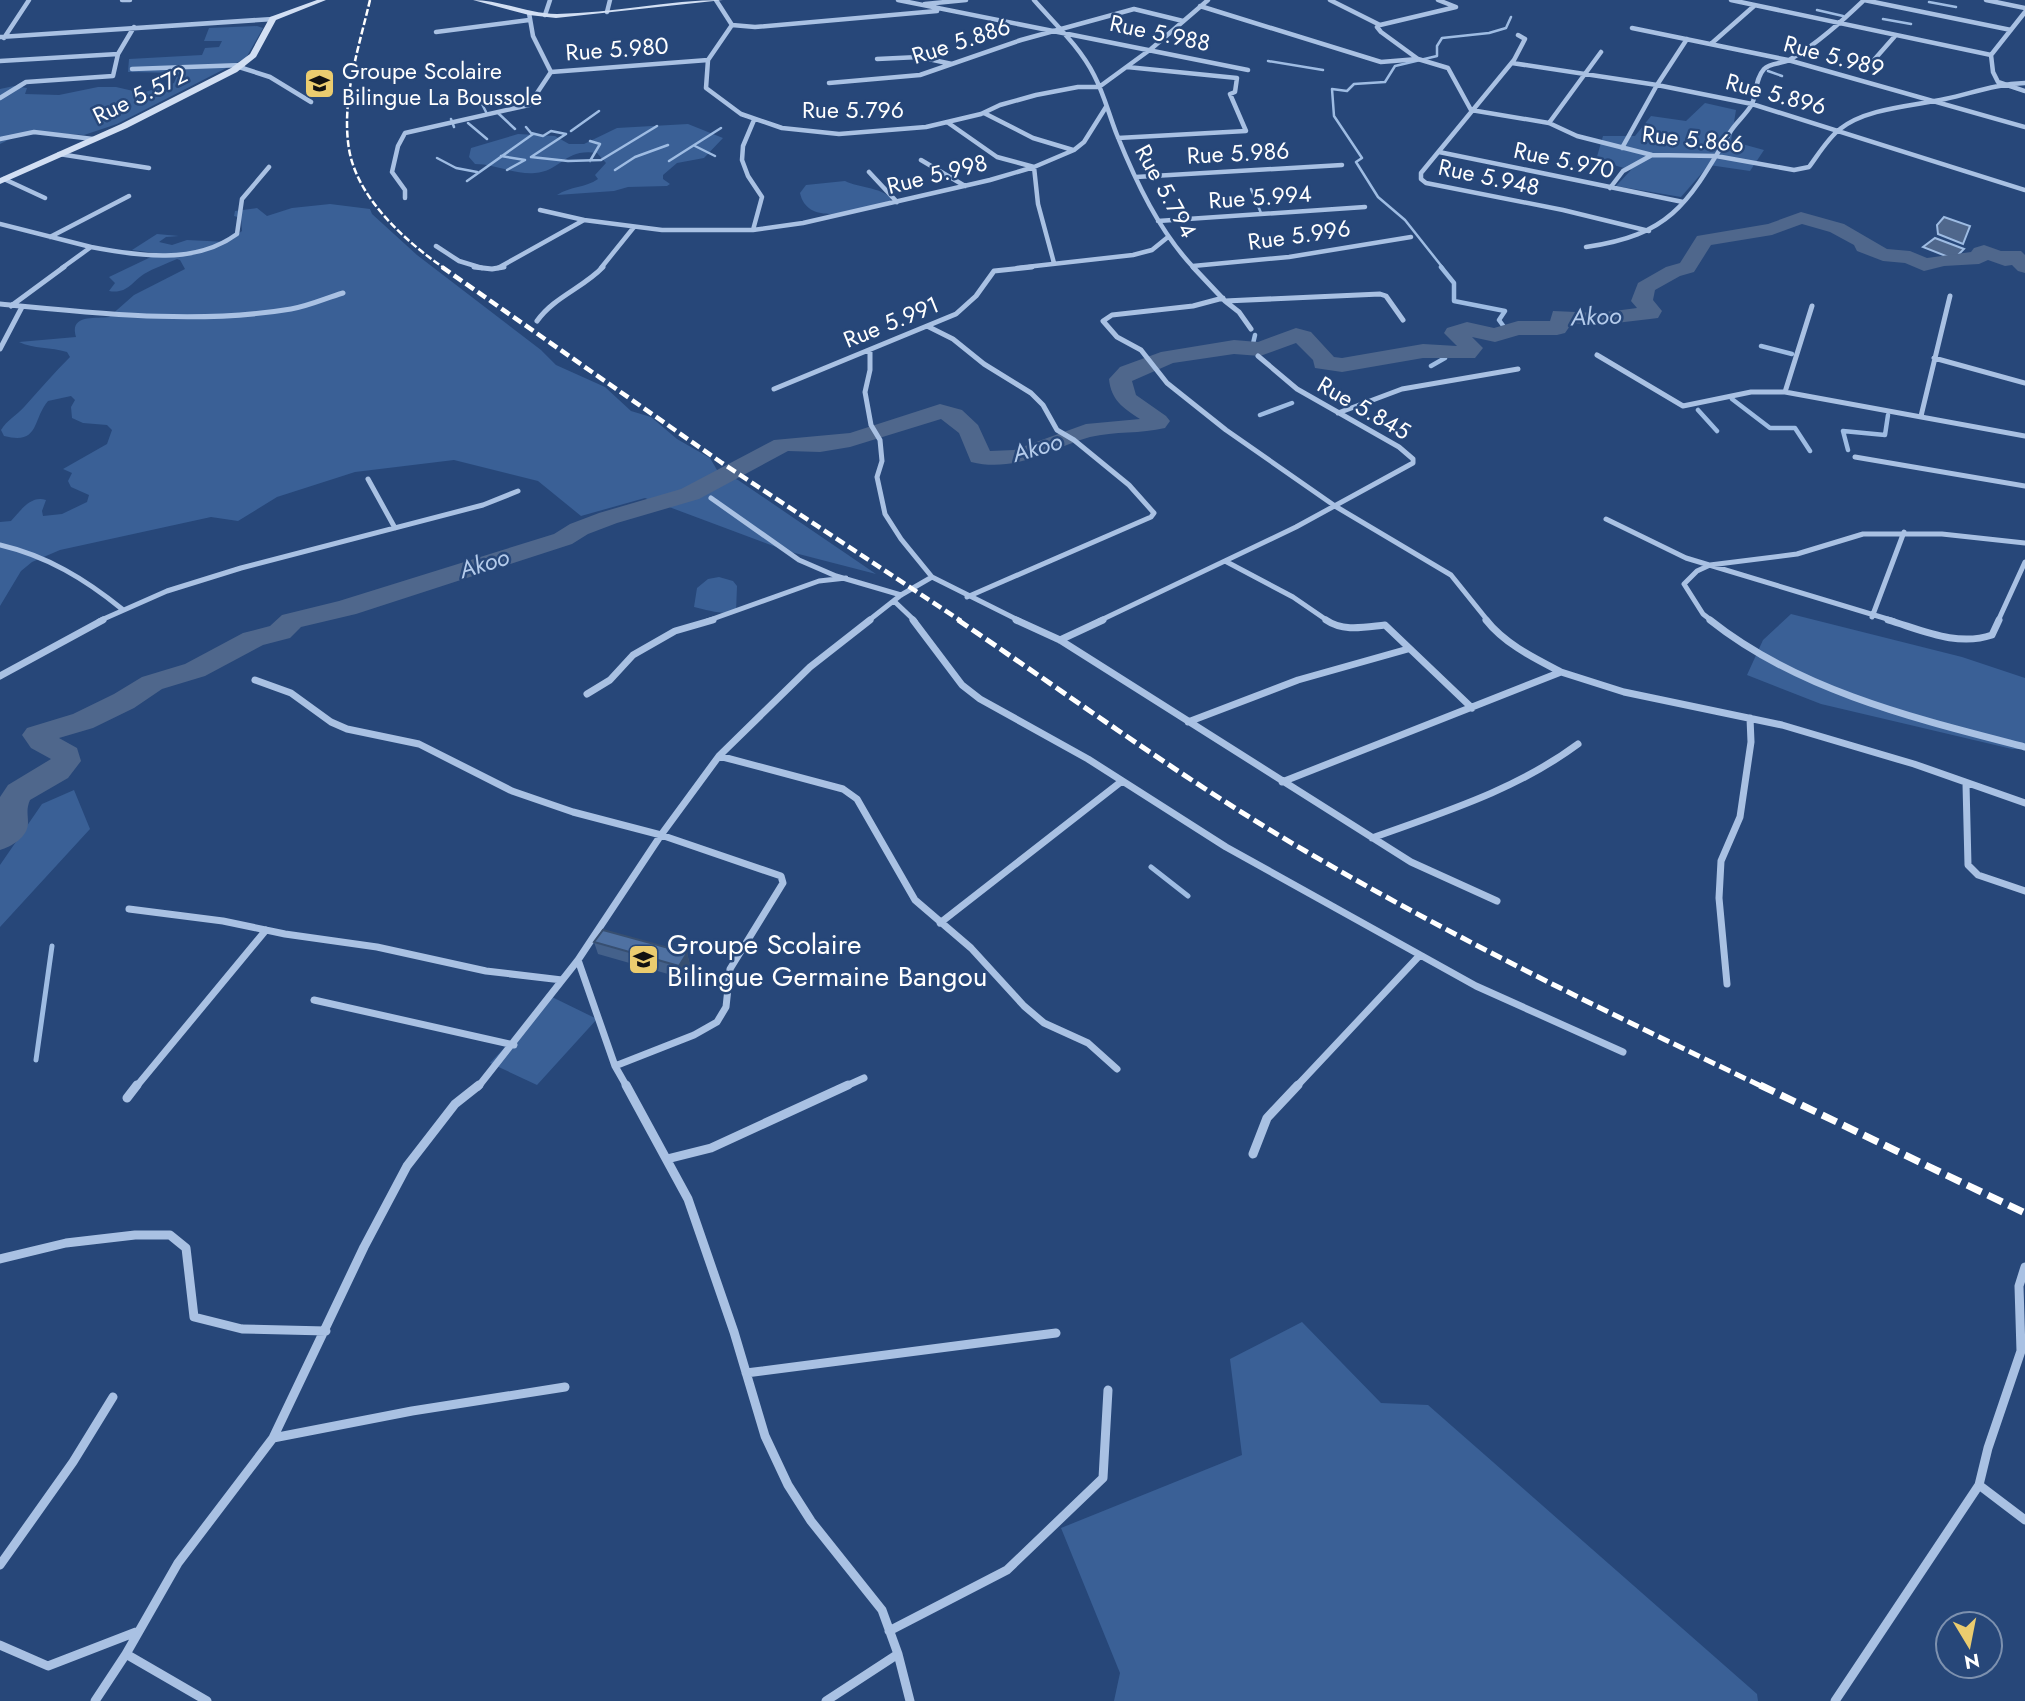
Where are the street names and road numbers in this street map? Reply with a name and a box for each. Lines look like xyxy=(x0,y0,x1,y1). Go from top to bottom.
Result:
street label: Rue 5.988 xyxy=(1107,6,1213,60)
street label: Rue 5.886 xyxy=(907,9,1015,73)
street label: Rue 5.989 xyxy=(1780,26,1888,86)
street label: Rue 5.980 xyxy=(564,28,670,70)
street label: Rue 5.572 xyxy=(87,57,193,133)
street label: Rue 5.896 xyxy=(1722,64,1830,124)
street label: Rue 5.796 xyxy=(802,93,904,127)
street label: Rue 5.866 xyxy=(1640,117,1746,161)
street label: Rue 5.986 xyxy=(1186,133,1290,173)
street label: Rue 5.970 xyxy=(1511,133,1617,187)
street label: Rue 5.794 xyxy=(1126,138,1206,244)
street label: Rue 5.998 xyxy=(883,145,991,203)
street label: Rue 5.948 xyxy=(1435,150,1543,204)
street label: Rue 5.994 xyxy=(1207,176,1313,218)
street label: Rue 5.996 xyxy=(1245,211,1353,259)
street label: Rue 5.991 xyxy=(838,287,944,357)
street label: Rue 5.845 xyxy=(1311,368,1417,448)

